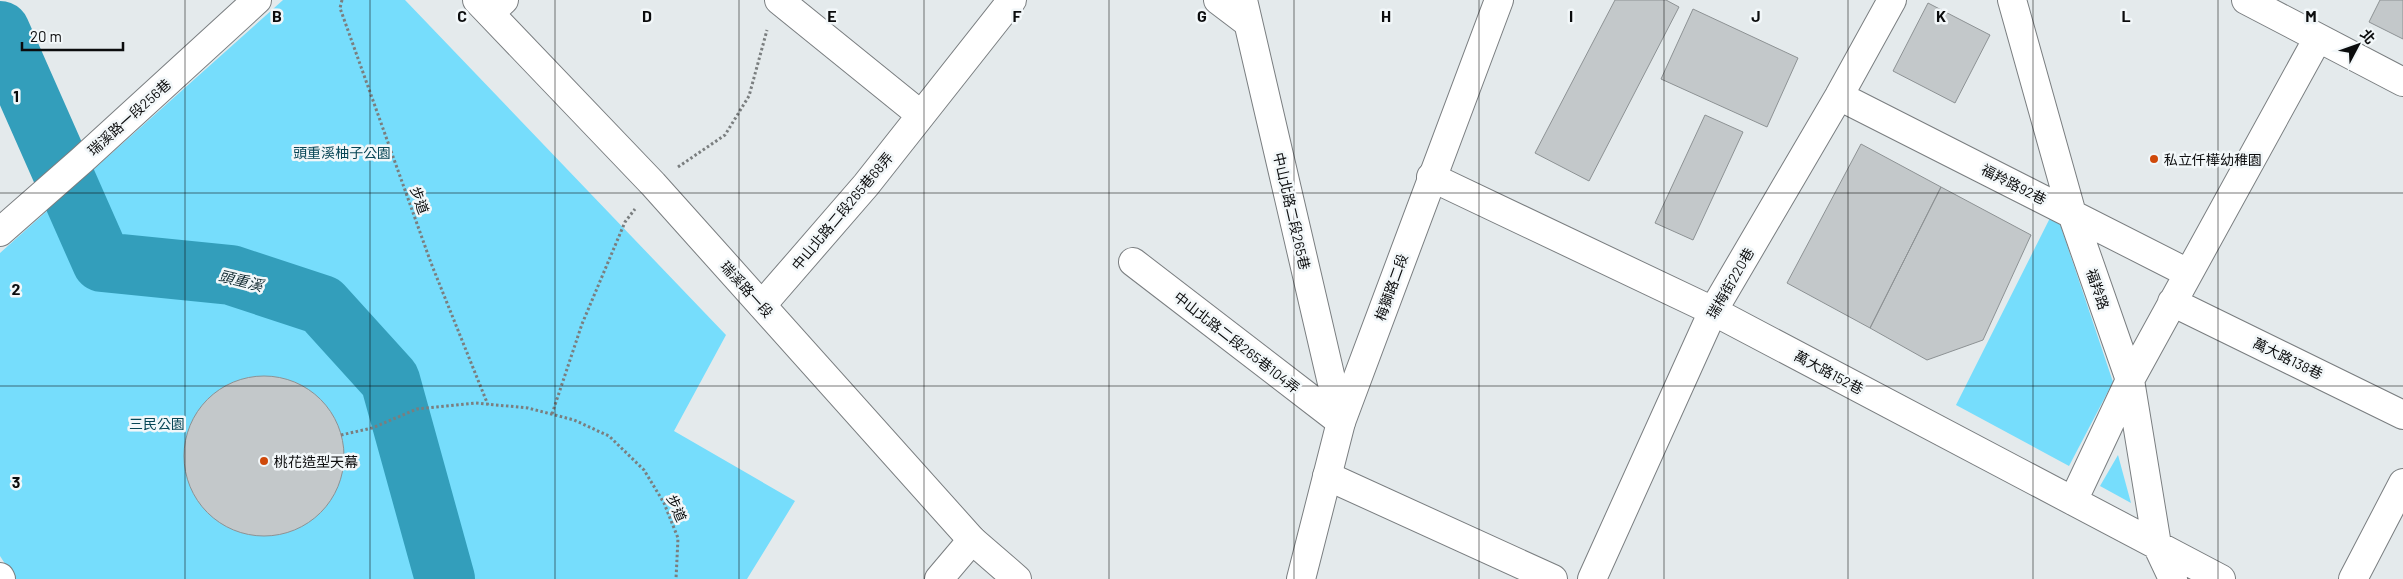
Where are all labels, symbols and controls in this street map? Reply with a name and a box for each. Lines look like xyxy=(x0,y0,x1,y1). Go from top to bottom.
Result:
text: B xyxy=(272,6,282,25)
text: C xyxy=(457,6,467,25)
text: D xyxy=(642,6,652,25)
text: E xyxy=(827,6,837,25)
text: F xyxy=(1013,6,1022,25)
text: G xyxy=(1197,6,1207,25)
text: H xyxy=(1381,6,1391,25)
text: I xyxy=(1569,6,1573,25)
text: J xyxy=(1751,6,1761,25)
text: K xyxy=(1936,6,1946,25)
text: L xyxy=(2121,6,2131,25)
text: M xyxy=(2305,6,2317,25)
scale bar xyxy=(22,20,124,52)
north arrow xyxy=(2333,20,2383,70)
text: 北 xyxy=(2357,25,2379,47)
text: 20 m xyxy=(30,27,62,45)
street label: 瑞溪路一段256巷 xyxy=(84,75,174,159)
text: 1 xyxy=(13,86,19,105)
park label: 頭重溪柚子公園 xyxy=(293,144,391,161)
street label: 中山北路二段265巷68弄 xyxy=(788,149,896,273)
street label: 中山北路二段265巷 xyxy=(1270,151,1314,271)
place label: 私立仟樺幼稚園 xyxy=(2164,151,2262,168)
marker: 私立仟樺幼稚園 xyxy=(2148,153,2160,165)
street label: 福羚路92巷 xyxy=(1979,160,2049,208)
street label: 步道 xyxy=(407,184,433,216)
street label: 瑞梅街220巷 xyxy=(1703,245,1757,321)
street label: 梅獅路二段 xyxy=(1371,251,1411,323)
street label: 瑞溪路一段 xyxy=(717,257,777,321)
water label: 頭重溪 xyxy=(217,266,267,295)
street label: 福羚路 xyxy=(2083,266,2113,312)
text: 2 xyxy=(12,279,21,298)
street label: 中山北路二段265巷104弄 xyxy=(1171,288,1303,396)
street label: 萬大路138巷 xyxy=(2250,334,2326,382)
street label: 萬大路152巷 xyxy=(1792,347,1866,397)
park label: 三民公園 xyxy=(129,415,185,432)
place label: 桃花造型天幕 xyxy=(274,453,358,470)
marker: 桃花造型天幕 xyxy=(258,455,270,467)
text: 3 xyxy=(12,472,20,491)
street label: 步道 xyxy=(664,492,690,524)

